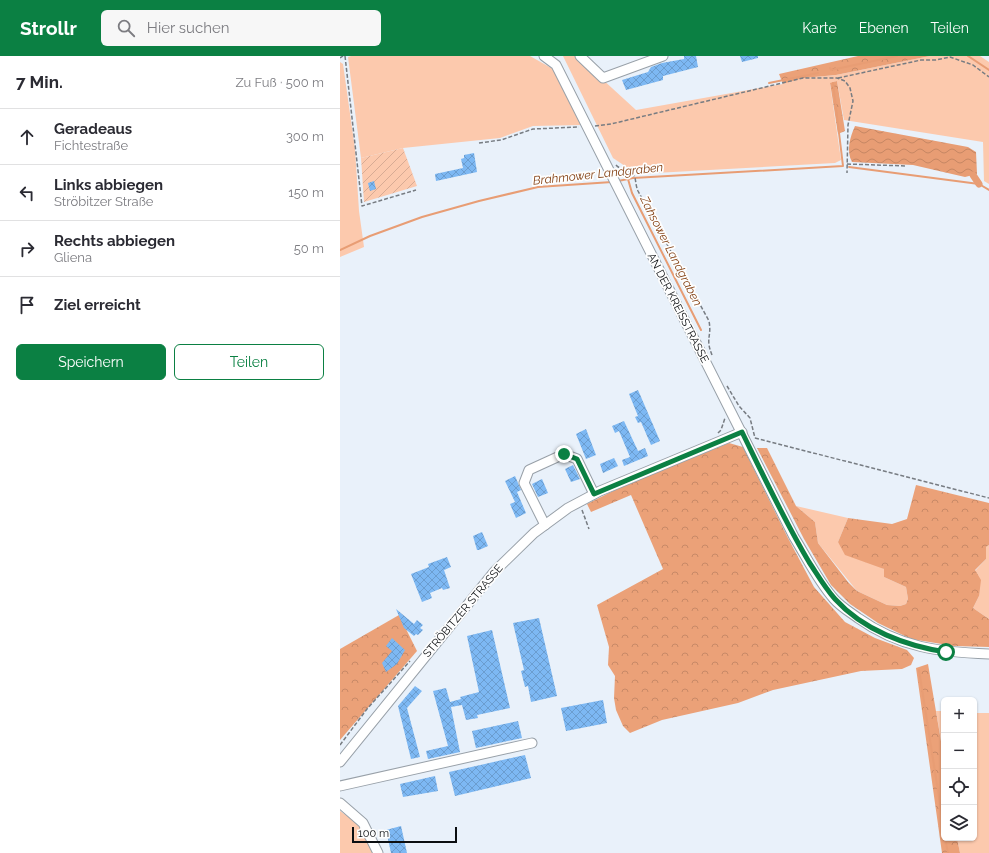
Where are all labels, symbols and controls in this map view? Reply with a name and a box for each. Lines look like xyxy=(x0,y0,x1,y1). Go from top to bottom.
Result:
search box xyxy=(101,10,381,46)
text: Strollr xyxy=(20,17,77,39)
icon: search xyxy=(115,17,137,39)
text: Hier suchen xyxy=(147,19,229,37)
text: Karte xyxy=(802,20,837,36)
text: Ebenen xyxy=(859,20,909,36)
text: Teilen xyxy=(931,20,969,36)
text: 7 Min. xyxy=(16,72,63,92)
text: Zu Fuß · 500 m xyxy=(235,75,324,90)
text: Geradeaus xyxy=(54,120,132,138)
icon: ahead xyxy=(16,126,38,148)
text: 300 m xyxy=(286,129,324,144)
text: Fichtestraße xyxy=(54,138,128,153)
water label: Brahmower Landgraben xyxy=(532,160,664,188)
text: Links abbiegen xyxy=(54,176,163,194)
icon: left xyxy=(16,182,38,204)
text: 150 m xyxy=(288,185,324,200)
water label: Zahsower Landgraben xyxy=(637,193,705,309)
text: Ströbitzer Straße xyxy=(54,194,153,209)
text: Rechts abbiegen xyxy=(54,232,175,250)
icon: right xyxy=(16,238,38,260)
text: 50 m xyxy=(294,241,324,256)
text: Gliena xyxy=(54,250,92,265)
street label: AN DER KREISSTRASSE xyxy=(645,251,712,365)
icon: arrive xyxy=(16,294,38,316)
text: Ziel erreicht xyxy=(54,296,141,314)
button: Speichern xyxy=(16,344,166,380)
button: Teilen xyxy=(174,344,324,380)
route end xyxy=(555,445,573,463)
street label: STRÖBITZER STRASSE xyxy=(420,562,506,660)
route start xyxy=(937,643,955,661)
map controls xyxy=(941,697,977,841)
button: + xyxy=(941,697,977,733)
button: − xyxy=(941,733,977,769)
button: locate xyxy=(941,769,977,805)
button: layers xyxy=(941,805,977,841)
scale bar xyxy=(352,825,457,844)
text: 100 m xyxy=(358,827,389,840)

